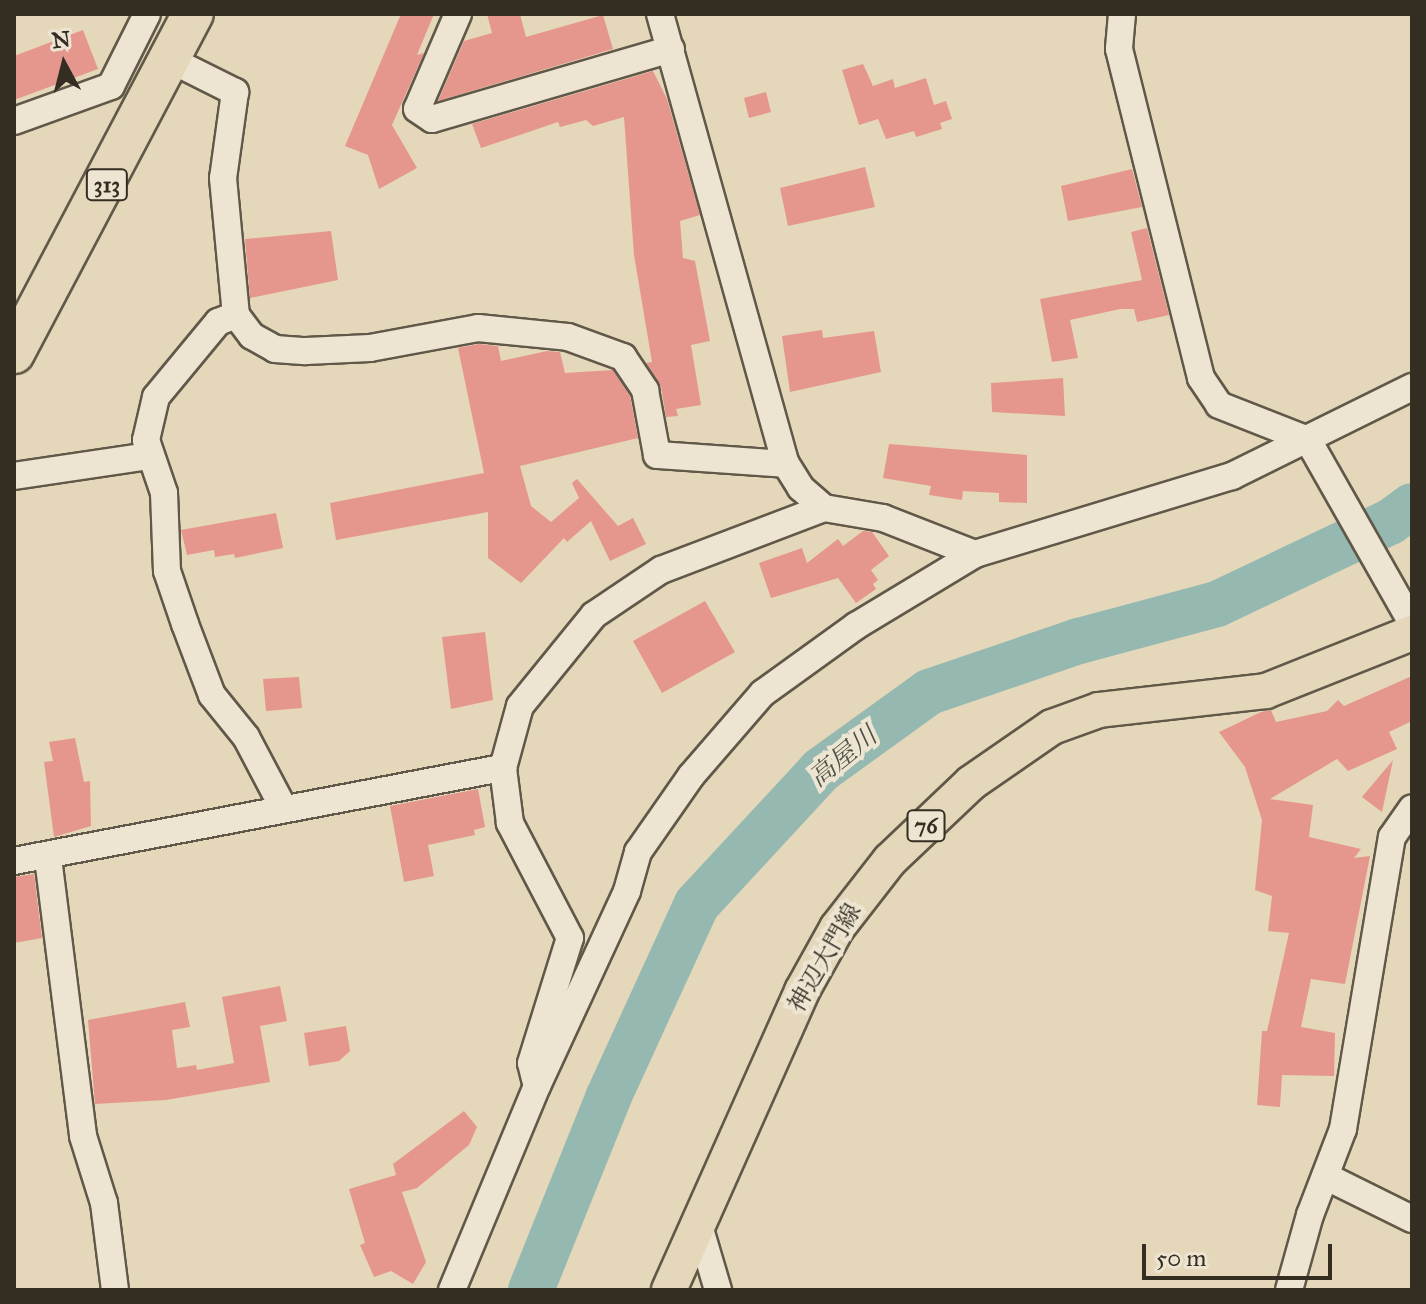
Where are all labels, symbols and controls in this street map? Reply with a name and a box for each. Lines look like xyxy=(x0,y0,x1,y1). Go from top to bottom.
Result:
north arrow xyxy=(24,24,104,104)
text: N xyxy=(50,25,72,54)
road number: 313 xyxy=(85,167,129,203)
water label: 高屋川 xyxy=(803,720,883,794)
road number: 76 xyxy=(906,808,946,844)
street label: 神辺大門線 xyxy=(783,899,867,1017)
scale bar xyxy=(1146,1228,1336,1278)
text: 50 m xyxy=(1156,1243,1206,1273)

